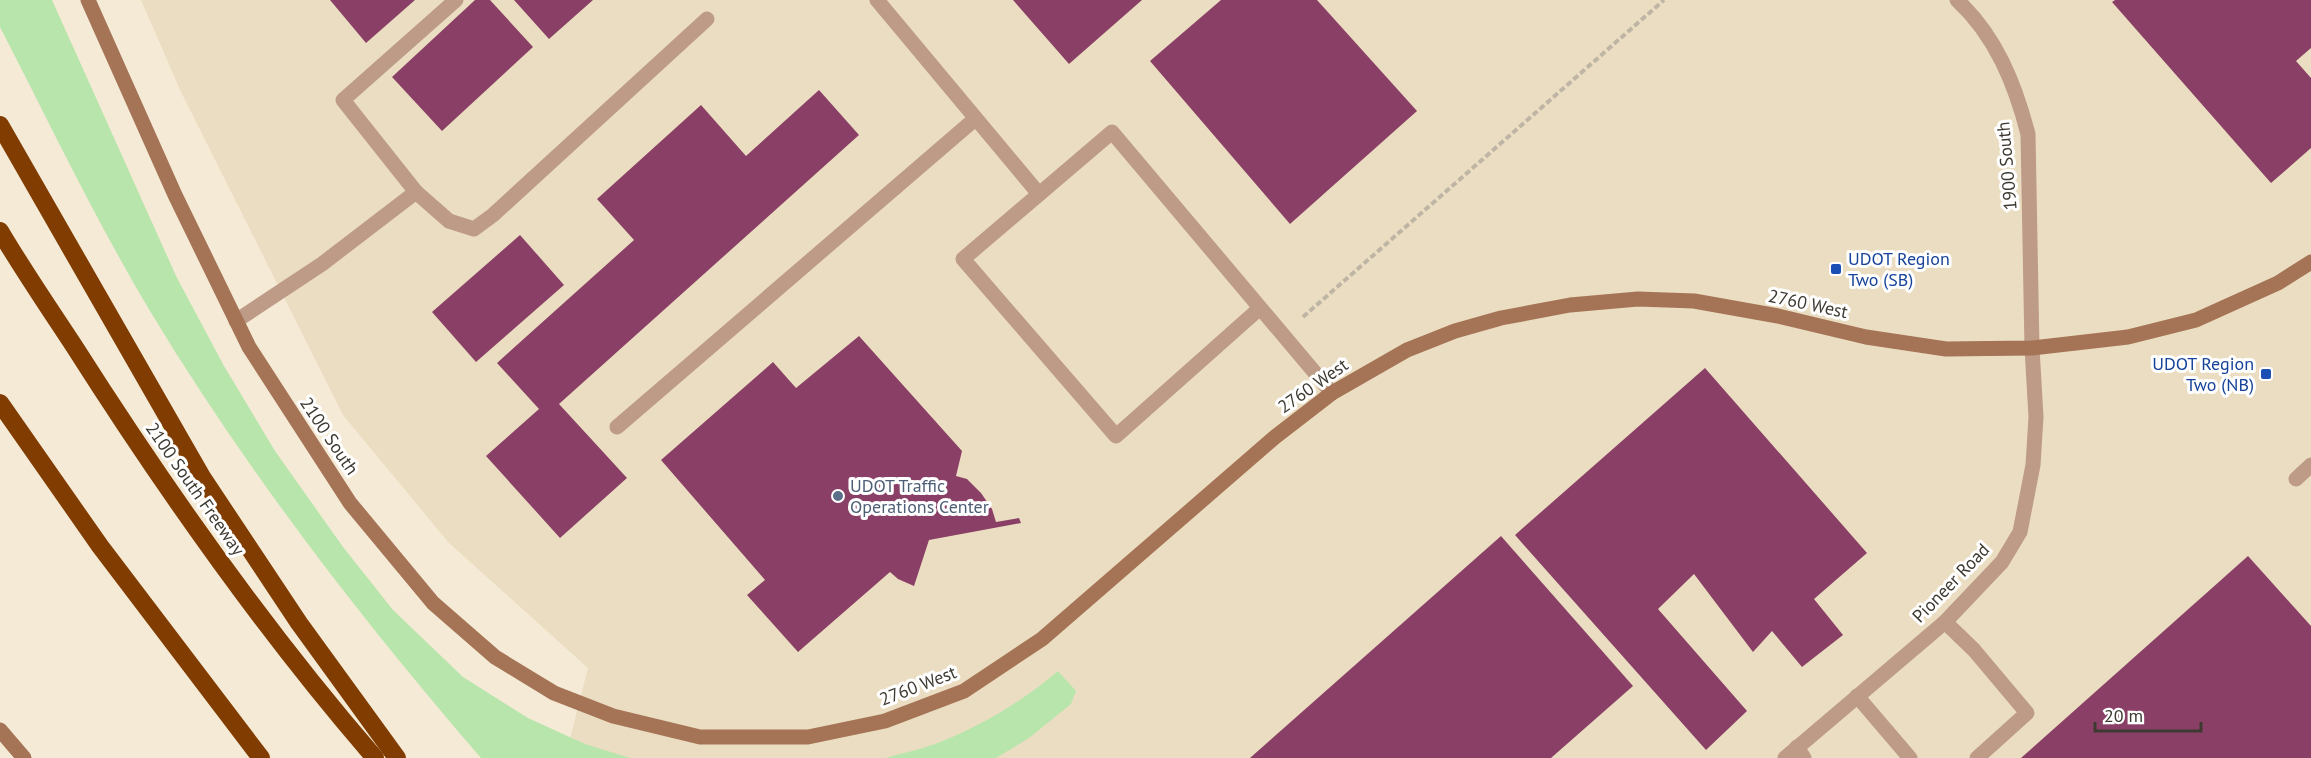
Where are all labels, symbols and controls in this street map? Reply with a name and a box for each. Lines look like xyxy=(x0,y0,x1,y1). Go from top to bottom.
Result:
street label: 1900 South xyxy=(1991,121,2022,211)
place label: UDOT Region Two (SB) xyxy=(1848,247,1950,291)
marker: UDOT Region Two (SB) xyxy=(1829,262,1843,276)
street label: 2760 West xyxy=(1766,284,1850,323)
place label: UDOT Region Two (NB) xyxy=(2152,352,2254,396)
street label: 2760 West xyxy=(1273,353,1352,418)
marker: UDOT Region Two (NB) xyxy=(2259,367,2273,381)
street label: 2100 South xyxy=(295,392,364,479)
street label: 2100 South Freeway xyxy=(141,418,250,560)
place label: UDOT Traffic Operations Center xyxy=(850,474,989,518)
marker: UDOT Traffic Operations Center xyxy=(831,489,845,503)
street label: Pioneer Road xyxy=(1907,538,1994,627)
street label: 2760 West xyxy=(876,660,960,711)
scale bar xyxy=(2095,695,2202,733)
text: 20 m xyxy=(2104,704,2143,727)

